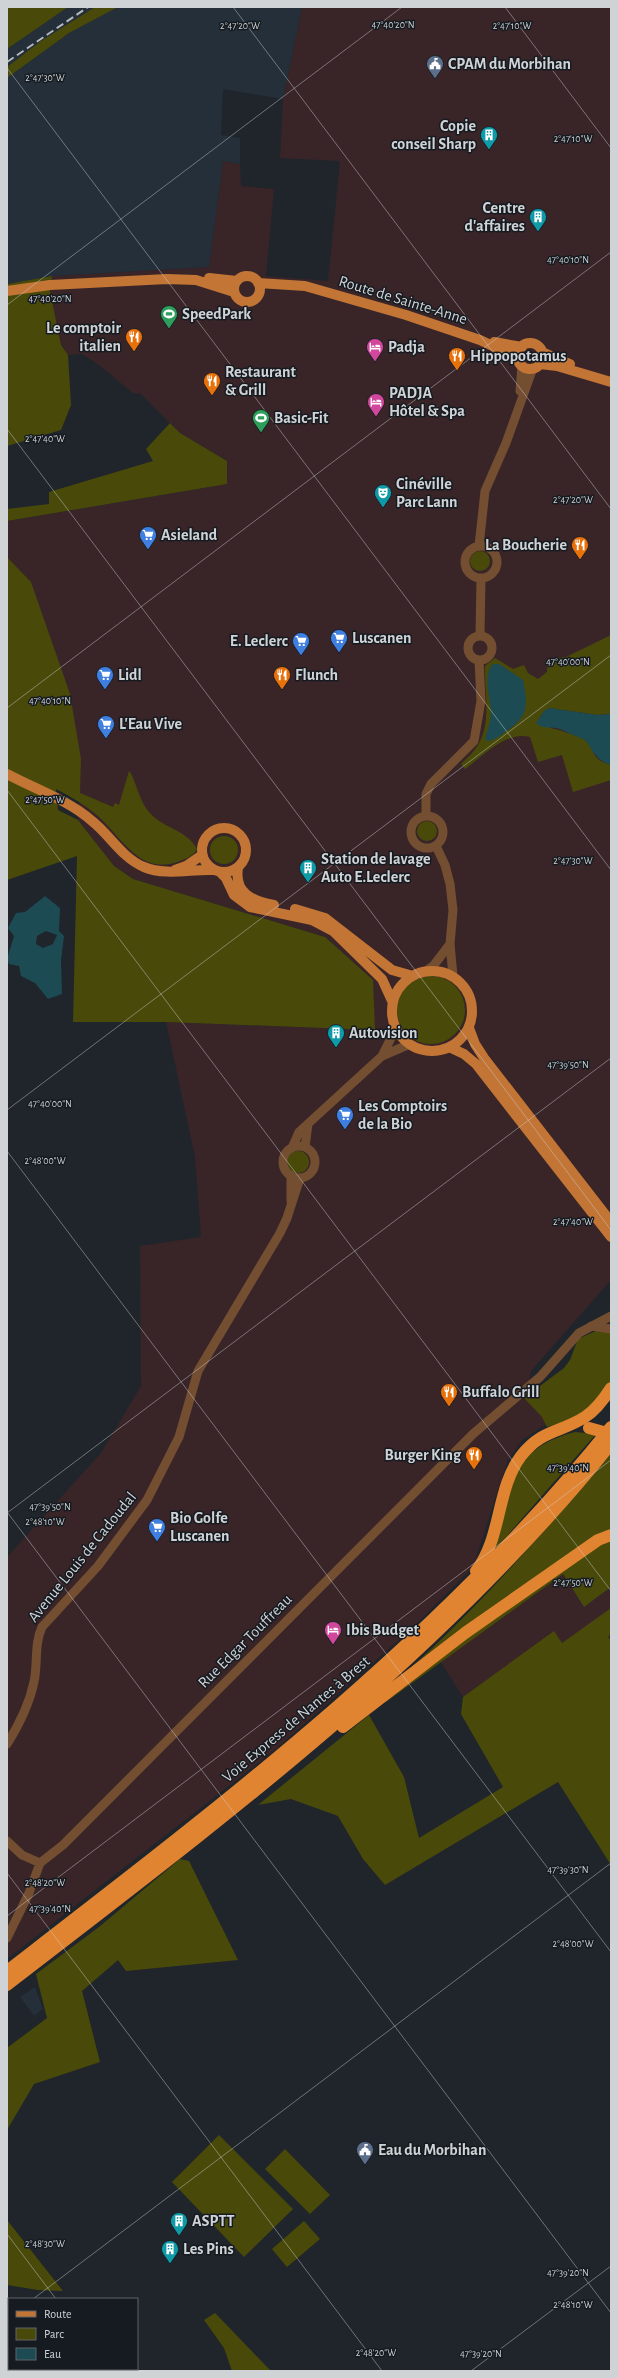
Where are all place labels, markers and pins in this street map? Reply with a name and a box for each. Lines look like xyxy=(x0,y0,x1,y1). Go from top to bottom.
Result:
public building icon: CPAM du Morbihan xyxy=(425,54,445,79)
place label: CPAM du Morbihan xyxy=(448,56,571,72)
place label: Copie conseil Sharp xyxy=(391,118,476,152)
building icon: Copie conseil Sharp xyxy=(479,125,499,150)
place label: Centre d'affaires xyxy=(464,200,525,234)
building icon: Centre d'affaires xyxy=(528,207,548,232)
sports icon: SpeedPark xyxy=(159,304,179,329)
place label: SpeedPark xyxy=(182,306,251,322)
place label: Le comptoir italien xyxy=(46,320,121,354)
restaurant icon: Le comptoir italien xyxy=(124,327,144,352)
hotel icon: Padja xyxy=(365,337,385,362)
place label: Padja xyxy=(388,339,425,356)
restaurant icon: Hippopotamus xyxy=(447,346,467,371)
place label: Hippopotamus xyxy=(470,348,566,364)
place label: Restaurant & Grill xyxy=(225,364,296,398)
restaurant icon: Restaurant & Grill xyxy=(202,371,222,396)
place label: PADJA Hôtel & Spa xyxy=(389,385,465,419)
hotel icon: PADJA Hôtel & Spa xyxy=(366,392,386,417)
sports icon: Basic-Fit xyxy=(251,408,271,433)
place label: Basic-Fit xyxy=(274,410,329,426)
place label: Cinéville Parc Lann xyxy=(396,476,458,510)
theatre icon: Cinéville Parc Lann xyxy=(373,483,393,508)
supermarket icon: Asieland xyxy=(138,525,158,550)
place label: Asieland xyxy=(161,527,218,543)
restaurant icon: La Boucherie xyxy=(570,535,590,560)
place label: La Boucherie xyxy=(485,537,567,553)
supermarket icon: Luscanen xyxy=(329,628,349,653)
place label: Luscanen xyxy=(352,630,412,646)
supermarket icon: E. Leclerc xyxy=(291,631,311,656)
place label: E. Leclerc xyxy=(230,633,288,649)
supermarket icon: Lidl xyxy=(95,665,115,690)
restaurant icon: Flunch xyxy=(272,665,292,690)
place label: Lidl xyxy=(118,667,142,683)
place label: Flunch xyxy=(295,667,338,683)
supermarket icon: L'Eau Vive xyxy=(96,714,116,739)
place label: L'Eau Vive xyxy=(119,716,183,732)
place label: Station de lavage Auto E.Leclerc xyxy=(321,851,431,885)
building icon: Station de lavage Auto E.Leclerc xyxy=(298,858,318,883)
building icon: Autovision xyxy=(326,1023,346,1048)
place label: Autovision xyxy=(349,1025,418,1041)
place label: Les Comptoirs de la Bio xyxy=(358,1098,447,1132)
supermarket icon: Les Comptoirs de la Bio xyxy=(335,1105,355,1130)
restaurant icon: Buffalo Grill xyxy=(439,1382,459,1407)
place label: Buffalo Grill xyxy=(462,1384,539,1400)
restaurant icon: Burger King xyxy=(464,1445,484,1470)
place label: Burger King xyxy=(385,1447,462,1463)
place label: Bio Golfe Luscanen xyxy=(170,1510,230,1544)
supermarket icon: Bio Golfe Luscanen xyxy=(147,1517,167,1542)
hotel icon: Ibis Budget xyxy=(323,1620,343,1645)
place label: Ibis Budget xyxy=(346,1622,420,1638)
public building icon: Eau du Morbihan xyxy=(355,2140,375,2165)
place label: Eau du Morbihan xyxy=(378,2142,486,2158)
building icon: ASPTT xyxy=(169,2211,189,2236)
place label: ASPTT xyxy=(192,2213,235,2229)
building icon: Les Pins xyxy=(160,2239,180,2264)
place label: Les Pins xyxy=(183,2241,234,2257)

